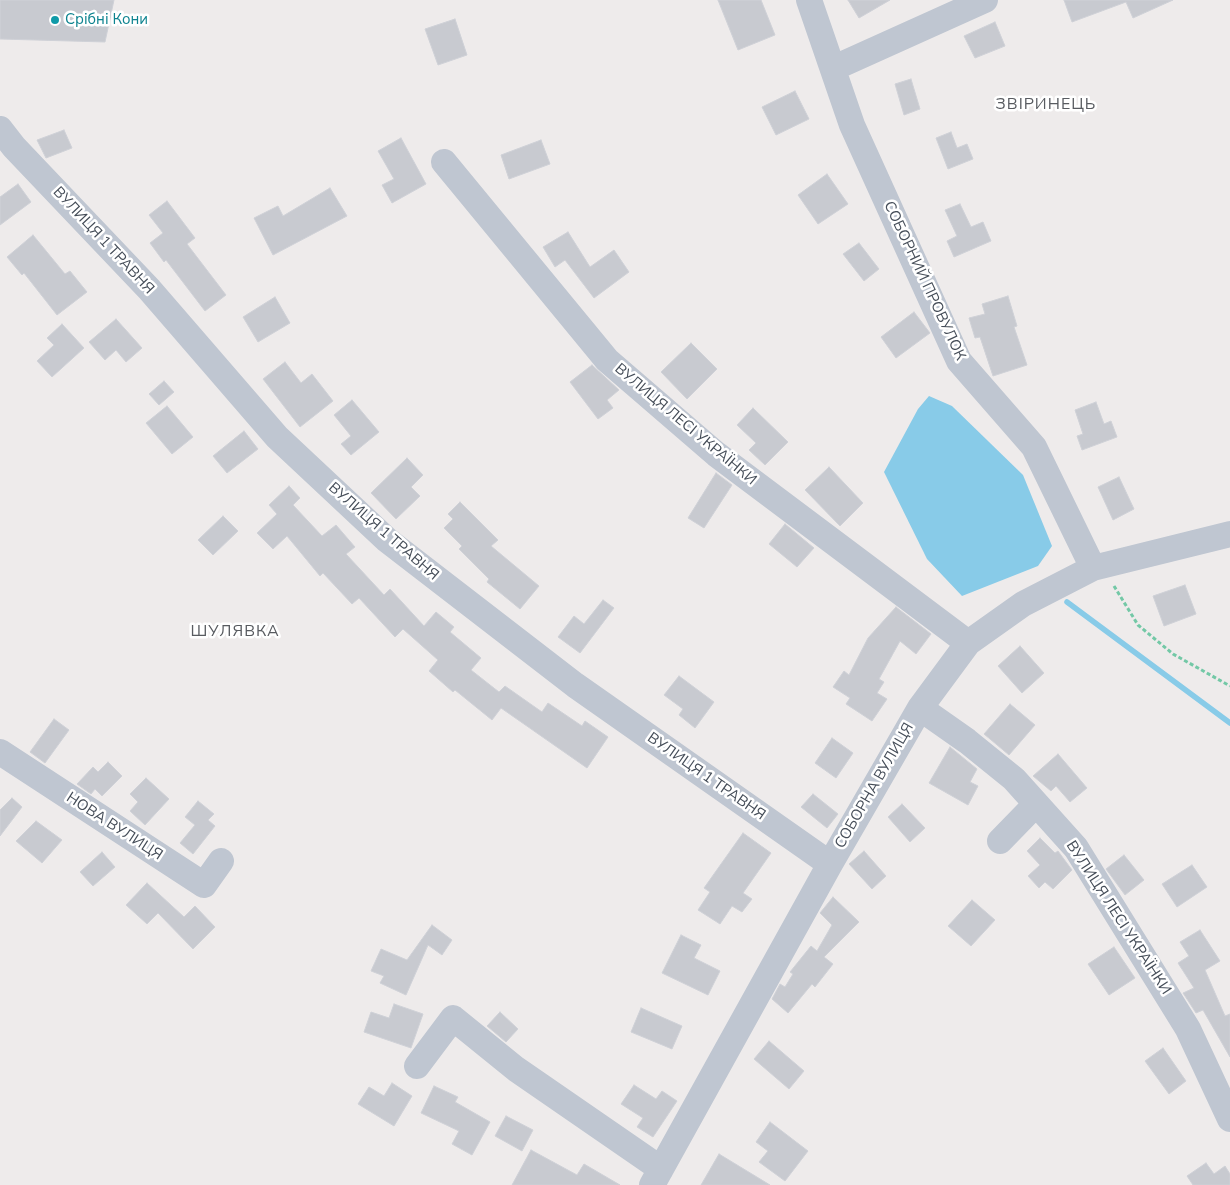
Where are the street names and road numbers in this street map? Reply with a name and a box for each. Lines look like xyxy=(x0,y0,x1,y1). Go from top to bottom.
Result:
street label: ВУЛИЦЯ 1 ТРАВНЯ xyxy=(49,184,157,298)
street label: СОБОРНИЙ ПРОВУЛОК xyxy=(879,199,969,363)
street label: ВУЛИЦЯ ЛЕСІ УКРАЇНКИ xyxy=(610,360,760,490)
street label: ВУЛИЦЯ 1 ТРАВНЯ xyxy=(324,479,442,585)
street label: СОБОРНА ВУЛИЦЯ xyxy=(832,720,918,852)
street label: ВУЛИЦЯ 1 ТРАВНЯ xyxy=(643,729,769,825)
street label: НОВА ВУЛИЦЯ xyxy=(62,789,166,865)
street label: ВУЛИЦЯ ЛЕСІ УКРАЇНКИ xyxy=(1062,838,1174,998)

